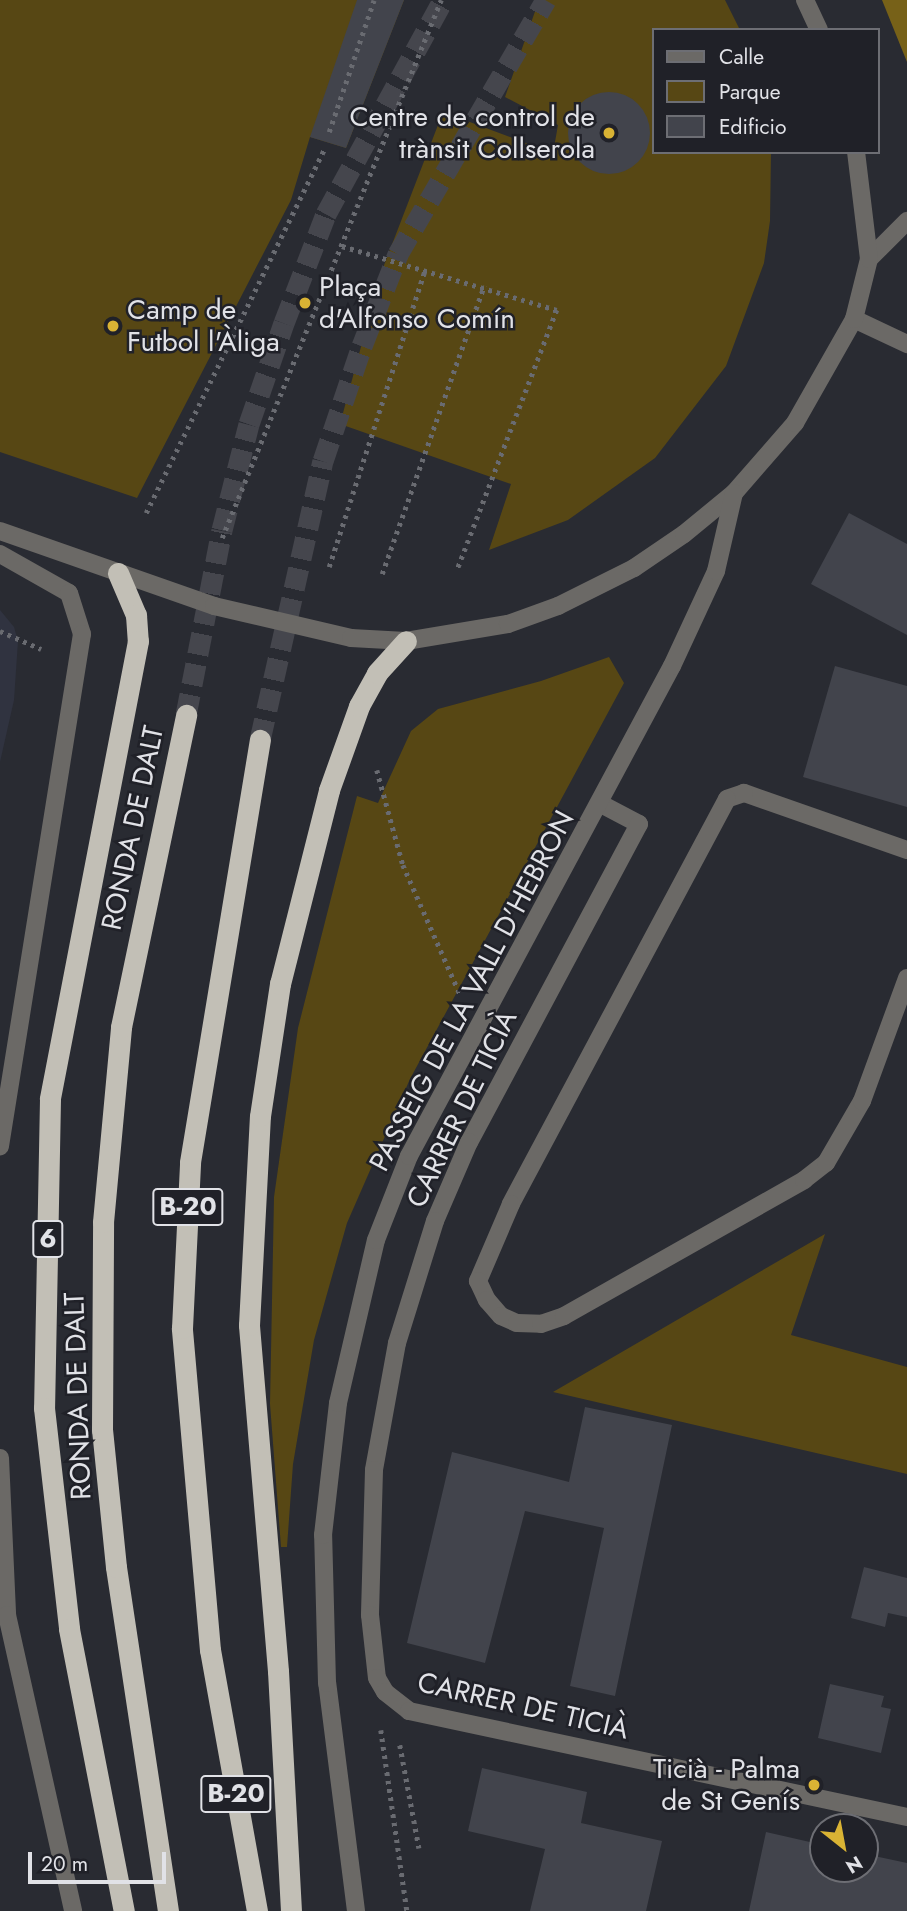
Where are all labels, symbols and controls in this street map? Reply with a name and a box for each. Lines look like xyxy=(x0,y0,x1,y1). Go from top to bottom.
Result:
legend xyxy=(652,28,879,154)
text: Calle xyxy=(719,42,764,72)
text: Parque xyxy=(719,77,781,107)
place label: Centre de control de trànsit Collserola xyxy=(349,100,595,166)
text: Edificio xyxy=(719,112,786,142)
marker: Centre de control de trànsit Collserola xyxy=(601,125,617,141)
place label: Plaça d'Alfonso Comín xyxy=(319,270,515,336)
place label: Camp de Futbol l'Àliga xyxy=(127,293,280,359)
marker: Plaça d'Alfonso Comín xyxy=(297,295,313,311)
marker: Camp de Futbol l'Àliga xyxy=(105,318,121,334)
street label: RONDA DE DALT xyxy=(95,723,171,933)
street label: PASSEIG DE LA VALL D'HEBRON xyxy=(362,805,582,1177)
street label: CARRER DE TICIÀ xyxy=(400,1005,524,1213)
road number: B-20 xyxy=(151,1184,225,1230)
road number: 6 xyxy=(32,1216,64,1262)
street label: RONDA DE DALT xyxy=(58,1292,98,1500)
street label: CARRER DE TICIÀ xyxy=(414,1665,632,1747)
place label: Ticià - Palma de St Genís xyxy=(653,1752,800,1818)
road number: B-20 xyxy=(199,1772,273,1816)
marker: Ticià - Palma de St Genís xyxy=(806,1777,822,1793)
north arrow xyxy=(809,1813,879,1883)
scale bar xyxy=(32,1838,170,1882)
text: 20 m xyxy=(41,1849,88,1879)
text: N xyxy=(841,1849,867,1880)

